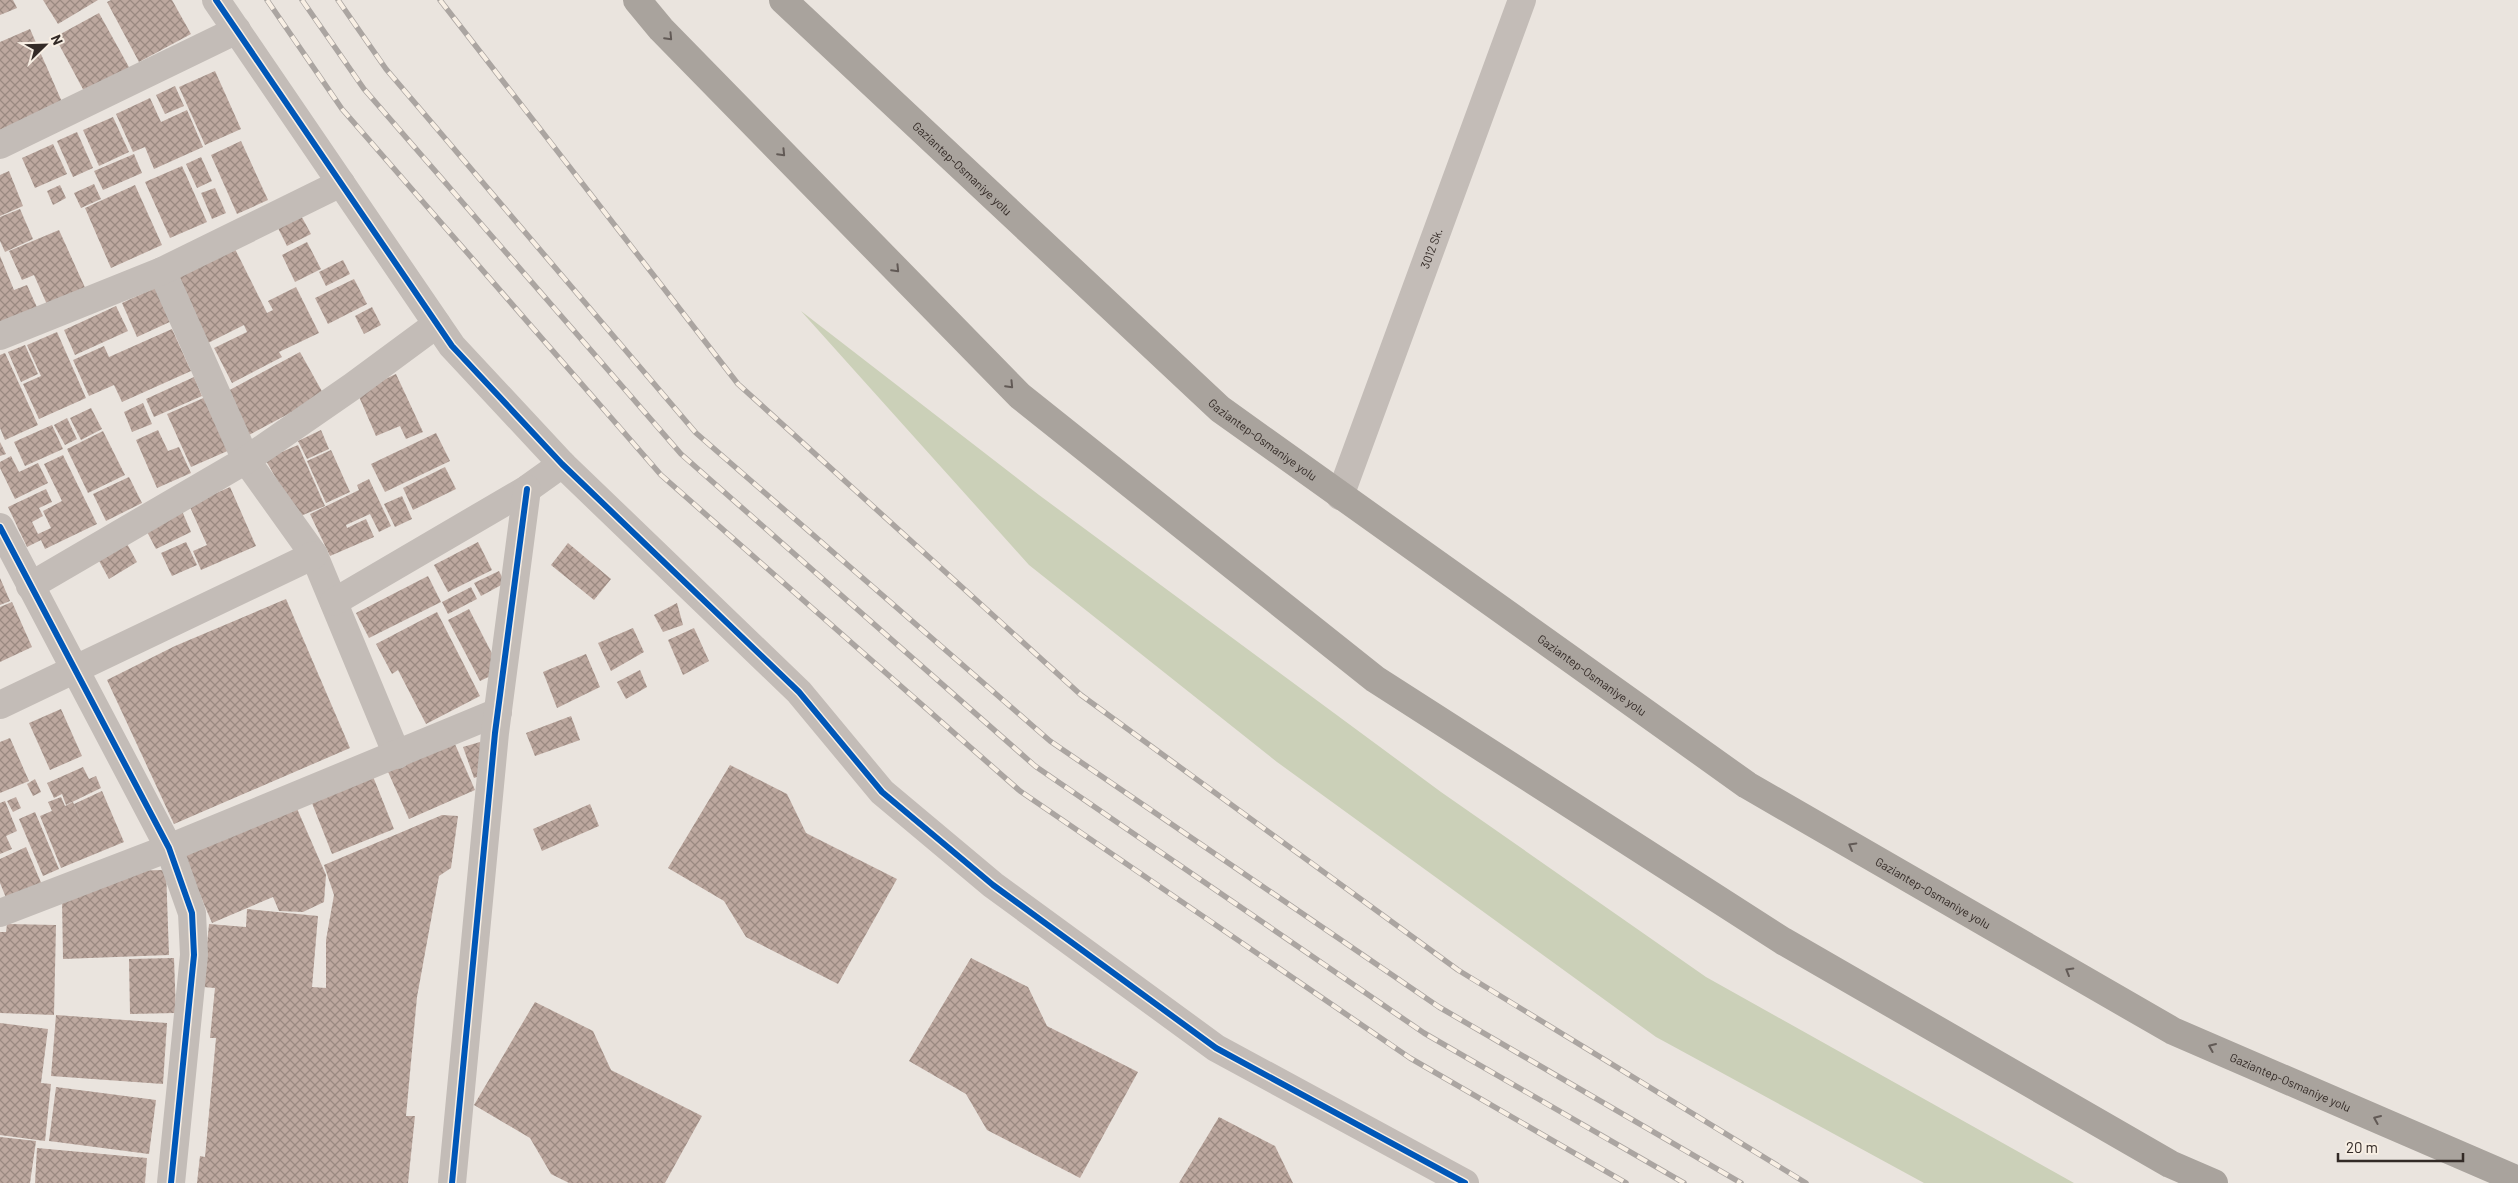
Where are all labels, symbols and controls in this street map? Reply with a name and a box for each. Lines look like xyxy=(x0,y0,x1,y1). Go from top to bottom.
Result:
north arrow xyxy=(20,20,70,70)
one-way arrow xyxy=(663,31,672,40)
text: N xyxy=(48,32,67,47)
street label: Gaziantep-Osmaniye yolu xyxy=(910,118,1015,218)
one-way arrow xyxy=(776,147,785,156)
street label: 3012 Sk. xyxy=(1417,226,1445,270)
one-way arrow xyxy=(890,264,899,273)
one-way arrow xyxy=(1004,380,1013,389)
street label: Gaziantep-Osmaniye yolu xyxy=(1206,395,1320,483)
street label: Gaziantep-Osmaniye yolu xyxy=(1535,631,1650,718)
one-way arrow xyxy=(1849,842,1858,852)
street label: Gaziantep-Osmaniye yolu xyxy=(1873,854,1993,931)
one-way arrow xyxy=(2065,967,2074,977)
one-way arrow xyxy=(2208,1043,2217,1054)
street label: Gaziantep-Osmaniye yolu xyxy=(2228,1050,2353,1114)
one-way arrow xyxy=(2373,1115,2382,1125)
scale bar xyxy=(2338,1130,2463,1162)
text: 20 m xyxy=(2346,1138,2378,1156)

